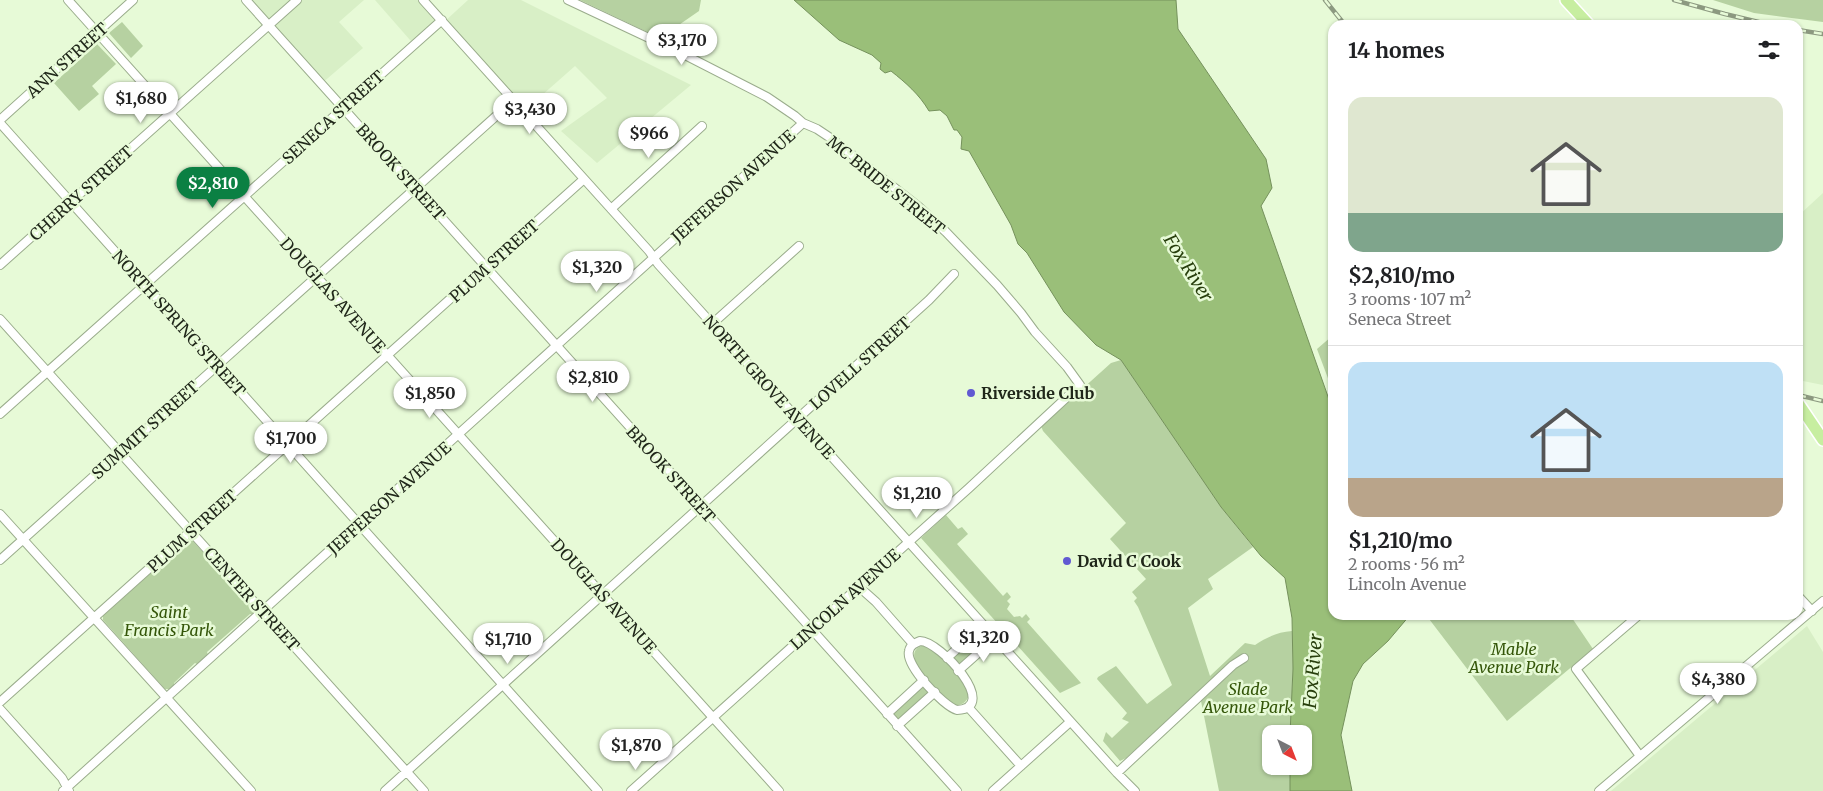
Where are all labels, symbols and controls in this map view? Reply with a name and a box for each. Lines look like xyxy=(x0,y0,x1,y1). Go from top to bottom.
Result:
street label: ANN STREET xyxy=(21,18,112,103)
pin: $3,170 xyxy=(641,23,723,66)
text: $3,170 xyxy=(657,30,707,50)
icon: filters xyxy=(1755,36,1783,64)
text: 14 homes xyxy=(1348,37,1445,64)
street label: SENECA STREET xyxy=(278,66,388,168)
pin: $1,680 xyxy=(100,82,182,124)
text: $1,680 xyxy=(115,88,167,108)
pin: $3,430 xyxy=(489,92,571,135)
text: $3,430 xyxy=(504,99,556,119)
pin: $966 xyxy=(619,116,679,159)
street label: BROOK STREET xyxy=(352,120,450,224)
text: $966 xyxy=(629,123,669,143)
street label: JEFFERSON AVENUE xyxy=(666,125,799,247)
icon: home xyxy=(1521,129,1611,219)
street label: MC BRIDE STREET xyxy=(823,131,949,239)
street label: CHERRY STREET xyxy=(25,141,137,245)
pin: $2,810 xyxy=(172,166,254,209)
text: $2,810 xyxy=(188,173,238,193)
street label: PLUM STREET xyxy=(445,215,543,307)
water label: Fox River xyxy=(1158,229,1218,306)
street label: DOUGLAS AVENUE xyxy=(276,233,390,357)
street label: NORTH SPRING STREET xyxy=(108,246,250,400)
pin: $1,320 xyxy=(556,250,638,293)
text: $1,320 xyxy=(572,257,622,277)
text: $2,810/mo xyxy=(1348,262,1455,289)
text: 3 rooms · 107 m² xyxy=(1348,289,1471,309)
text: Seneca Street xyxy=(1348,309,1451,329)
street label: NORTH GROVE AVENUE xyxy=(699,311,839,464)
street label: LOVELL STREET xyxy=(805,312,915,414)
pin: $2,810 xyxy=(552,360,634,403)
text: $2,810 xyxy=(568,367,618,387)
pin: $1,850 xyxy=(389,376,471,419)
street label: SUMMIT STREET xyxy=(87,377,203,483)
text: $1,850 xyxy=(404,383,456,403)
place label: Riverside Club xyxy=(981,383,1094,403)
marker: Riverside Club xyxy=(965,387,977,399)
icon: home xyxy=(1521,395,1611,485)
pin: $1,700 xyxy=(250,422,332,464)
street label: BROOK STREET xyxy=(622,422,720,526)
text: $1,700 xyxy=(265,428,317,448)
street label: JEFFERSON AVENUE xyxy=(322,437,455,559)
pin: $1,210 xyxy=(876,476,958,519)
text: $1,210 xyxy=(893,483,941,503)
street label: PLUM STREET xyxy=(143,485,241,577)
text: $1,210/mo xyxy=(1348,527,1452,554)
street label: DOUGLAS AVENUE xyxy=(547,534,661,658)
street label: CENTER STREET xyxy=(200,543,304,655)
street label: LINCOLN AVENUE xyxy=(786,544,905,654)
place label: David C Cook xyxy=(1077,551,1181,571)
text: 2 rooms · 56 m² xyxy=(1348,554,1465,574)
marker: David C Cook xyxy=(1061,555,1073,567)
text: Lincoln Avenue xyxy=(1348,574,1466,594)
park label: Saint Francis Park xyxy=(123,602,214,640)
pin: $1,320 xyxy=(943,620,1025,663)
pin: $1,710 xyxy=(467,622,549,665)
text: $1,320 xyxy=(959,627,1009,647)
text: $1,710 xyxy=(484,629,532,649)
water label: Fox River xyxy=(1298,632,1327,710)
park label: Mable Avenue Park xyxy=(1467,639,1559,677)
pin: $4,380 xyxy=(1677,662,1759,705)
text: $4,380 xyxy=(1691,669,1745,689)
park label: Slade Avenue Park xyxy=(1201,679,1293,717)
north arrow xyxy=(1262,725,1312,775)
map controls xyxy=(1262,725,1312,775)
pin: $1,870 xyxy=(595,728,677,771)
text: $1,870 xyxy=(610,735,662,755)

